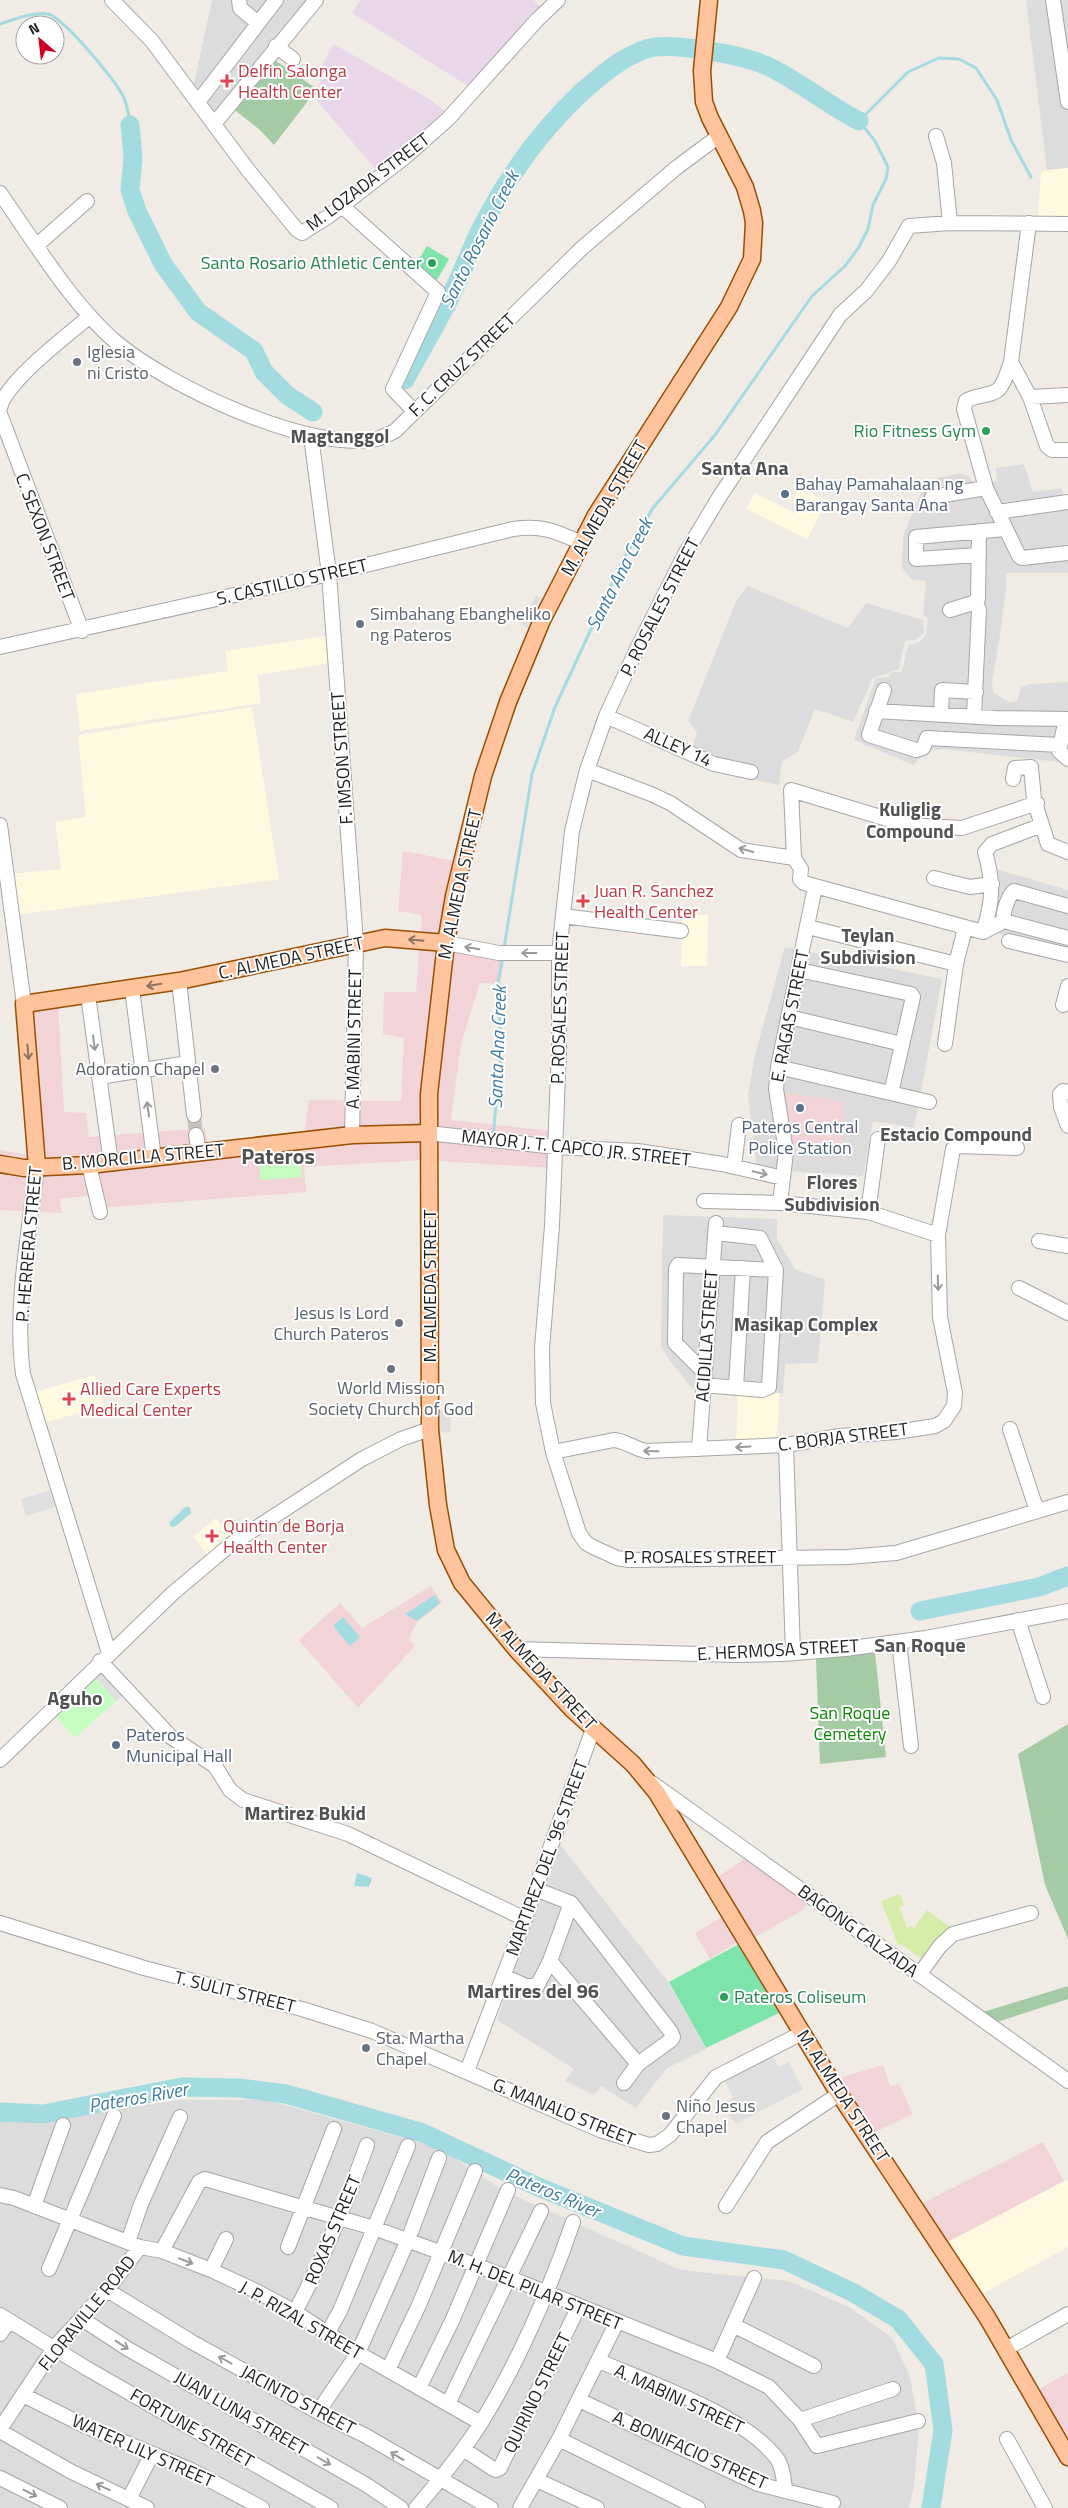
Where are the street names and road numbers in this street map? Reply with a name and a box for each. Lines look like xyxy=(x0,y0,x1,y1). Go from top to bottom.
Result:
street label: M. LOZADA STREET xyxy=(300,126,436,237)
street label: F. C. CRUZ STREET xyxy=(402,306,522,423)
street label: M. ALMEDA STREET xyxy=(554,434,654,581)
street label: C. SEXON STREET xyxy=(9,469,82,605)
street label: P. ROSALES STREET xyxy=(613,532,706,681)
street label: S. CASTILLO STREET xyxy=(214,551,370,612)
street label: F. IMSON STREET xyxy=(323,690,360,825)
street label: ALLEY 14 xyxy=(640,720,716,773)
street label: M. ALMEDA STREET xyxy=(430,806,489,962)
street label: C. ALMEDA STREET xyxy=(216,929,366,986)
street label: P. ROSALES STREET xyxy=(543,931,576,1085)
street label: E. RAGAS STREET xyxy=(763,947,816,1084)
street label: A. MABINI STREET xyxy=(339,968,368,1109)
street label: MAYOR J. T. CAPCO JR. STREET xyxy=(460,1122,693,1173)
street label: B. MORCILLA STREET xyxy=(61,1136,226,1177)
street label: P. HERRERA STREET xyxy=(8,1164,49,1323)
street label: M. ALMEDA STREET xyxy=(416,1209,443,1363)
street label: ACIDILLA STREET xyxy=(688,1268,725,1403)
street label: C. BORJA STREET xyxy=(776,1415,910,1458)
street label: P. ROSALES STREET xyxy=(624,1543,777,1570)
street label: M. ALMEDA STREET xyxy=(479,1605,604,1736)
street label: E. HERMOSA STREET xyxy=(696,1632,860,1667)
street label: MARTIREZ DEL '96 STREET xyxy=(498,1755,595,1960)
street label: BAGONG CALZADA xyxy=(792,1878,924,1984)
street label: T. SULIT STREET xyxy=(172,1963,299,2020)
street label: M. ALMEDA STREET xyxy=(790,2024,897,2168)
street label: G. MANALO STREET xyxy=(489,2071,640,2153)
street label: ROXAS STREET xyxy=(297,2170,368,2289)
street label: M. H. DEL PILAR STREET xyxy=(444,2242,627,2337)
street label: FLORAVILLE ROAD xyxy=(31,2249,142,2376)
street label: J. P. RIZAL STREET xyxy=(235,2273,368,2366)
street label: QUIRINO STREET xyxy=(496,2327,578,2458)
street label: A. MABINI STREET xyxy=(610,2357,749,2441)
street label: JACINTO STREET xyxy=(236,2358,361,2441)
street label: JUAN LUNA STREET xyxy=(170,2363,313,2462)
street label: FORTUNE STREET xyxy=(125,2381,260,2474)
street label: A. BONIFACIO STREET xyxy=(608,2403,773,2496)
street label: WATER LILY STREET xyxy=(68,2407,219,2494)

